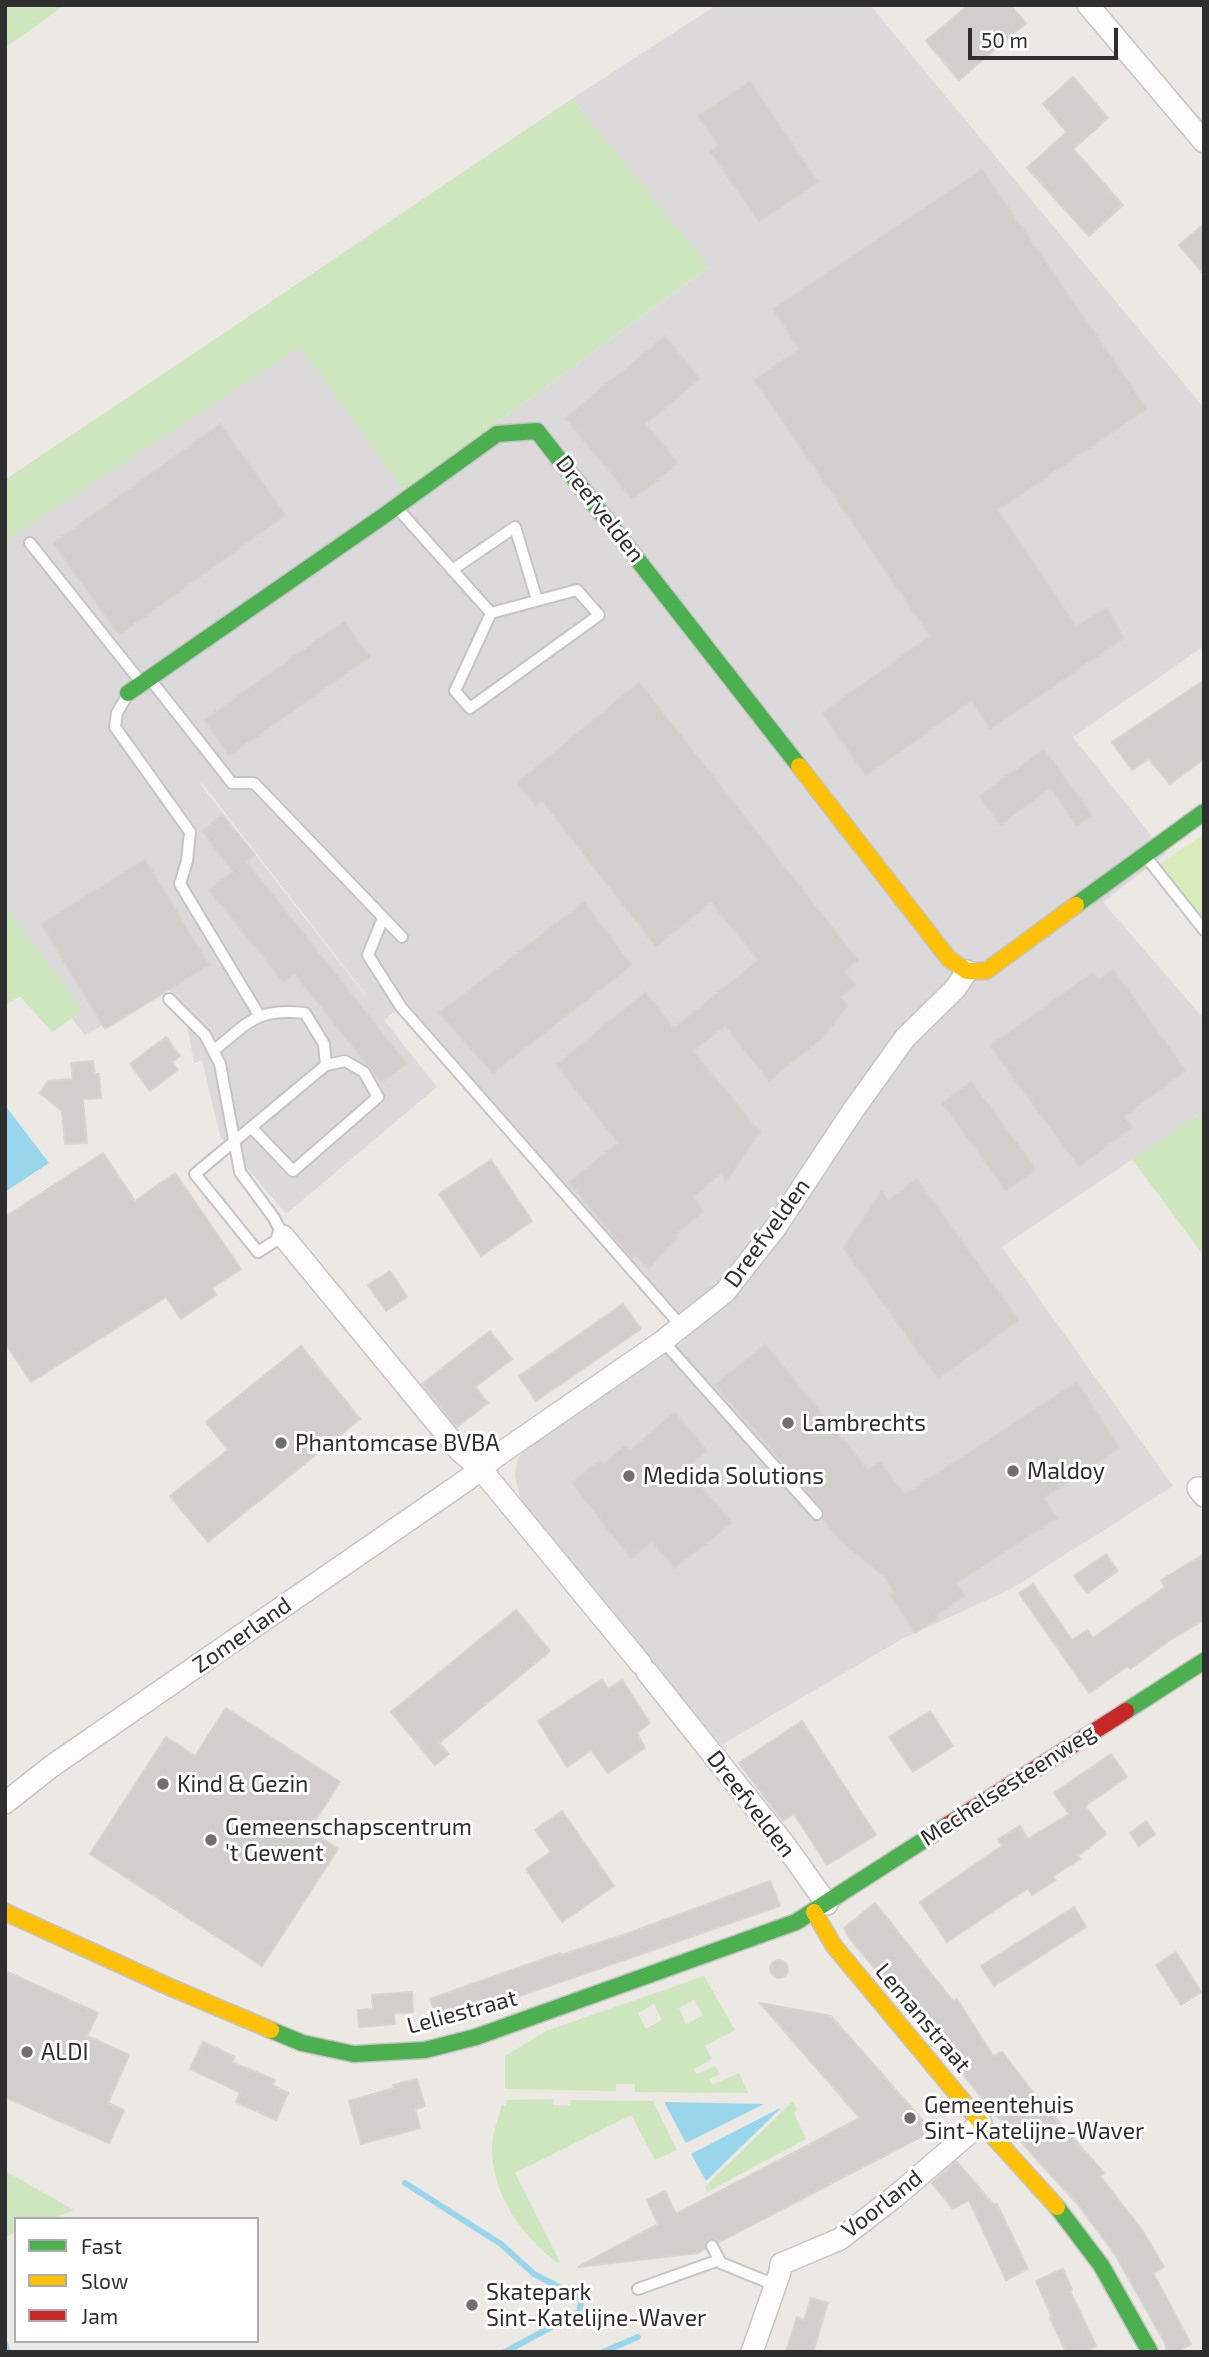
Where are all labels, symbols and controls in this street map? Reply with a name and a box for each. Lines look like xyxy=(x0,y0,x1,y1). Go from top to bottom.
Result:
scale bar xyxy=(971,14,1122,58)
text: 50 m xyxy=(981,27,1028,52)
street label: Dreefvelden xyxy=(550,450,650,568)
street label: Dreefvelden xyxy=(718,1173,816,1293)
place label: Lambrechts xyxy=(802,1409,926,1437)
marker: Lambrechts xyxy=(780,1415,796,1431)
place label: Phantomcase BVBA xyxy=(295,1429,500,1457)
marker: Phantomcase BVBA xyxy=(273,1435,289,1451)
place label: Maldoy xyxy=(1027,1457,1105,1485)
place label: Medida Solutions xyxy=(643,1462,824,1490)
marker: Maldoy xyxy=(1005,1463,1021,1479)
marker: Medida Solutions xyxy=(621,1468,637,1484)
street label: Zomerland xyxy=(187,1591,297,1679)
street label: Mechelsesteenweg xyxy=(915,1718,1101,1852)
street label: Dreefvelden xyxy=(701,1745,801,1863)
place label: Kind & Gezin xyxy=(177,1770,308,1798)
marker: Kind & Gezin xyxy=(155,1776,171,1792)
place label: Gemeenschapscentrum 't Gewent xyxy=(225,1813,472,1867)
marker: Gemeenschapscentrum 't Gewent xyxy=(203,1832,219,1848)
street label: Lemanstraat xyxy=(869,1958,977,2078)
street label: Leliestraat xyxy=(404,1984,520,2040)
place label: ALDI xyxy=(41,2038,88,2066)
marker: ALDI xyxy=(19,2044,35,2060)
place label: Gemeentehuis Sint-Katelijne-Waver xyxy=(924,2091,1144,2145)
marker: Gemeentehuis Sint-Katelijne-Waver xyxy=(902,2110,918,2126)
street label: Voorland xyxy=(836,2164,928,2244)
legend xyxy=(14,2217,259,2343)
text: Fast xyxy=(81,2233,122,2258)
text: Slow xyxy=(81,2268,128,2293)
place label: Skatepark Sint-Katelijne-Waver xyxy=(486,2278,706,2332)
marker: Skatepark Sint-Katelijne-Waver xyxy=(464,2297,480,2313)
text: Jam xyxy=(81,2303,118,2328)

